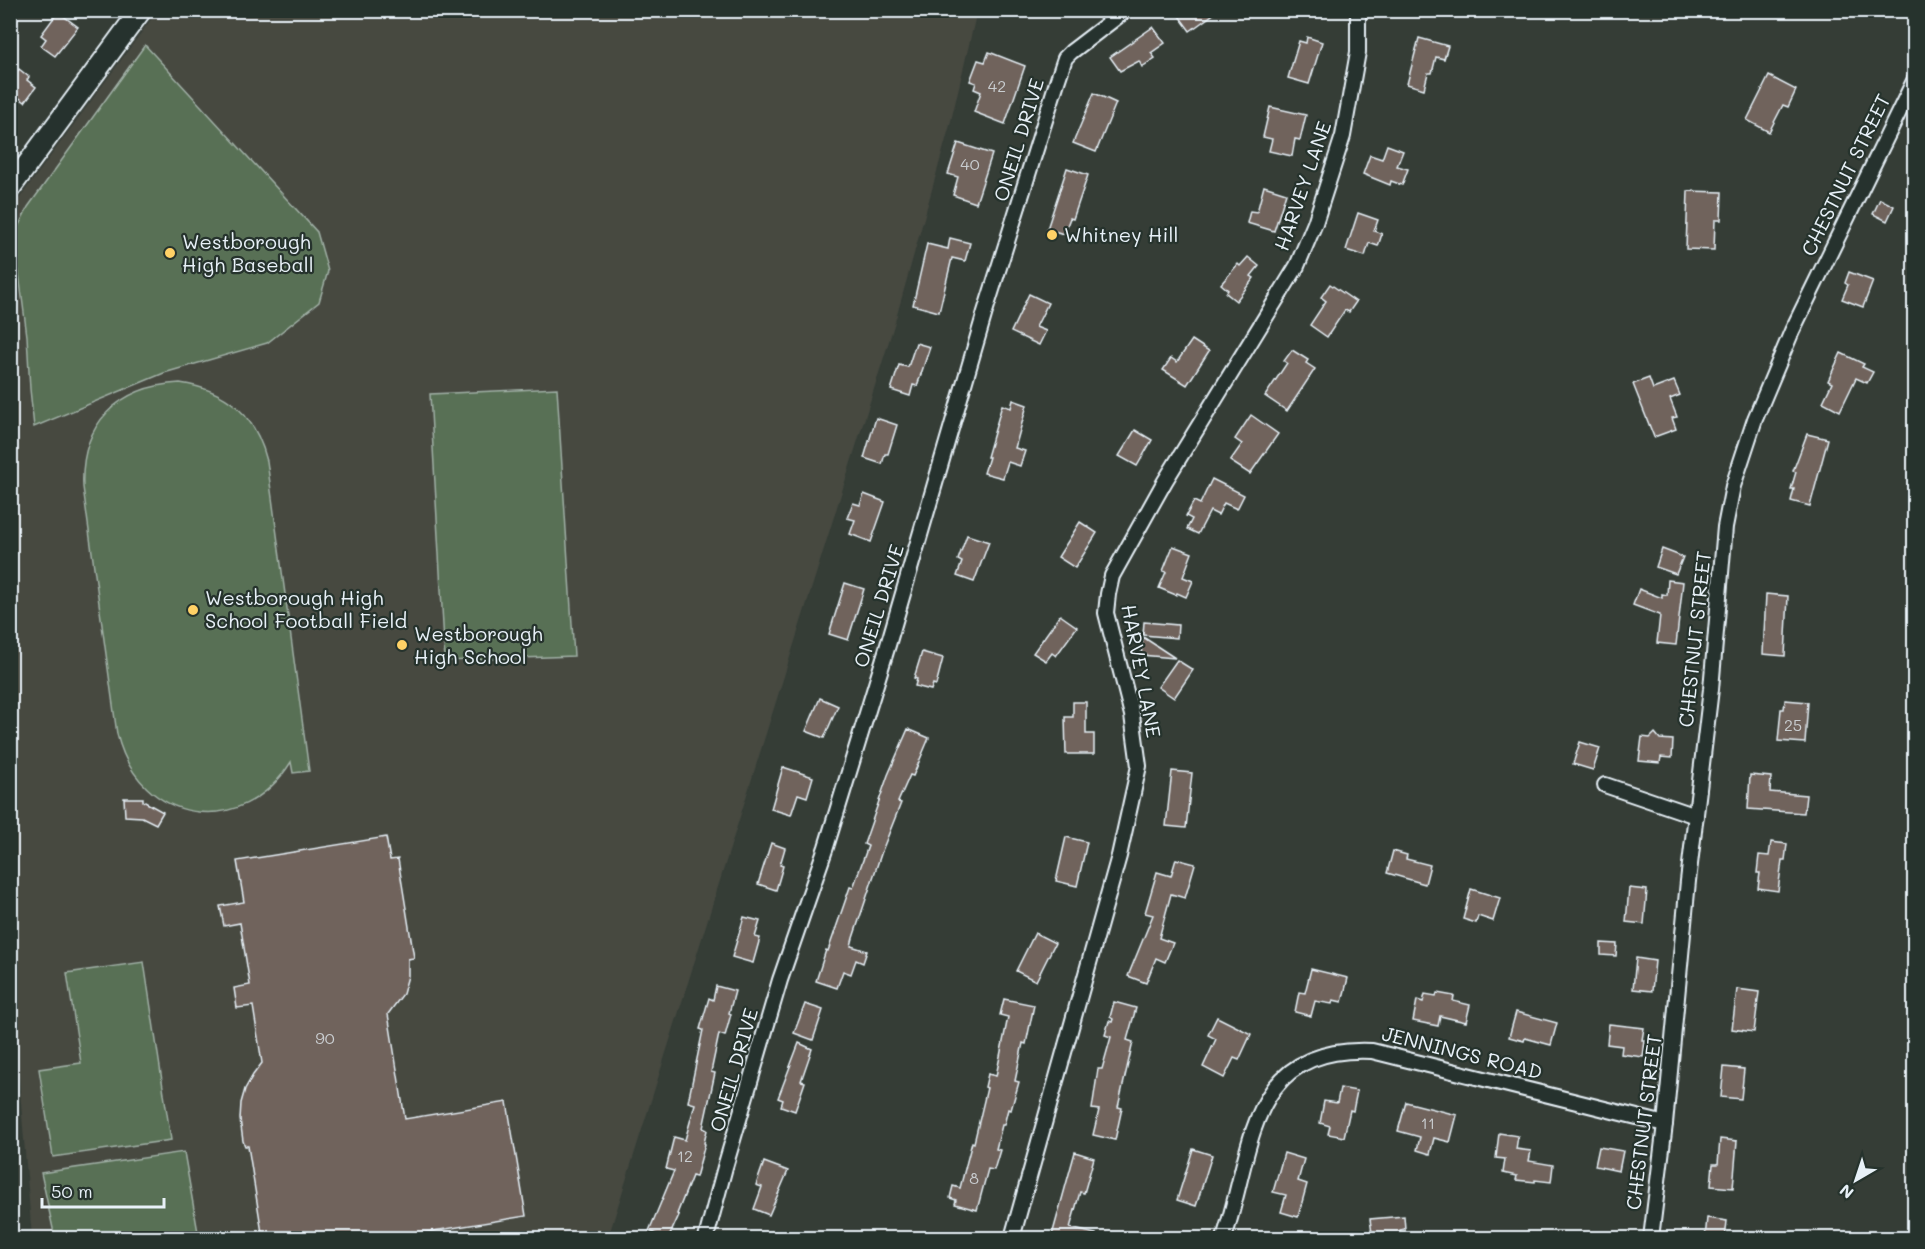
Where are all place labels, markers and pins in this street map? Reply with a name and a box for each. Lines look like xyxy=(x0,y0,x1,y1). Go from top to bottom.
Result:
place label: Whitney Hill xyxy=(1064,221,1178,247)
place label: Westborough High Baseball xyxy=(182,228,314,277)
marker: Whitney Hill xyxy=(1045,228,1059,242)
marker: Westborough High Baseball xyxy=(163,246,177,260)
place label: Westborough High School Football Field xyxy=(205,584,407,633)
marker: Westborough High School Football Field xyxy=(186,603,200,617)
place label: Westborough High School xyxy=(414,620,543,669)
marker: Westborough High School xyxy=(395,638,409,652)

